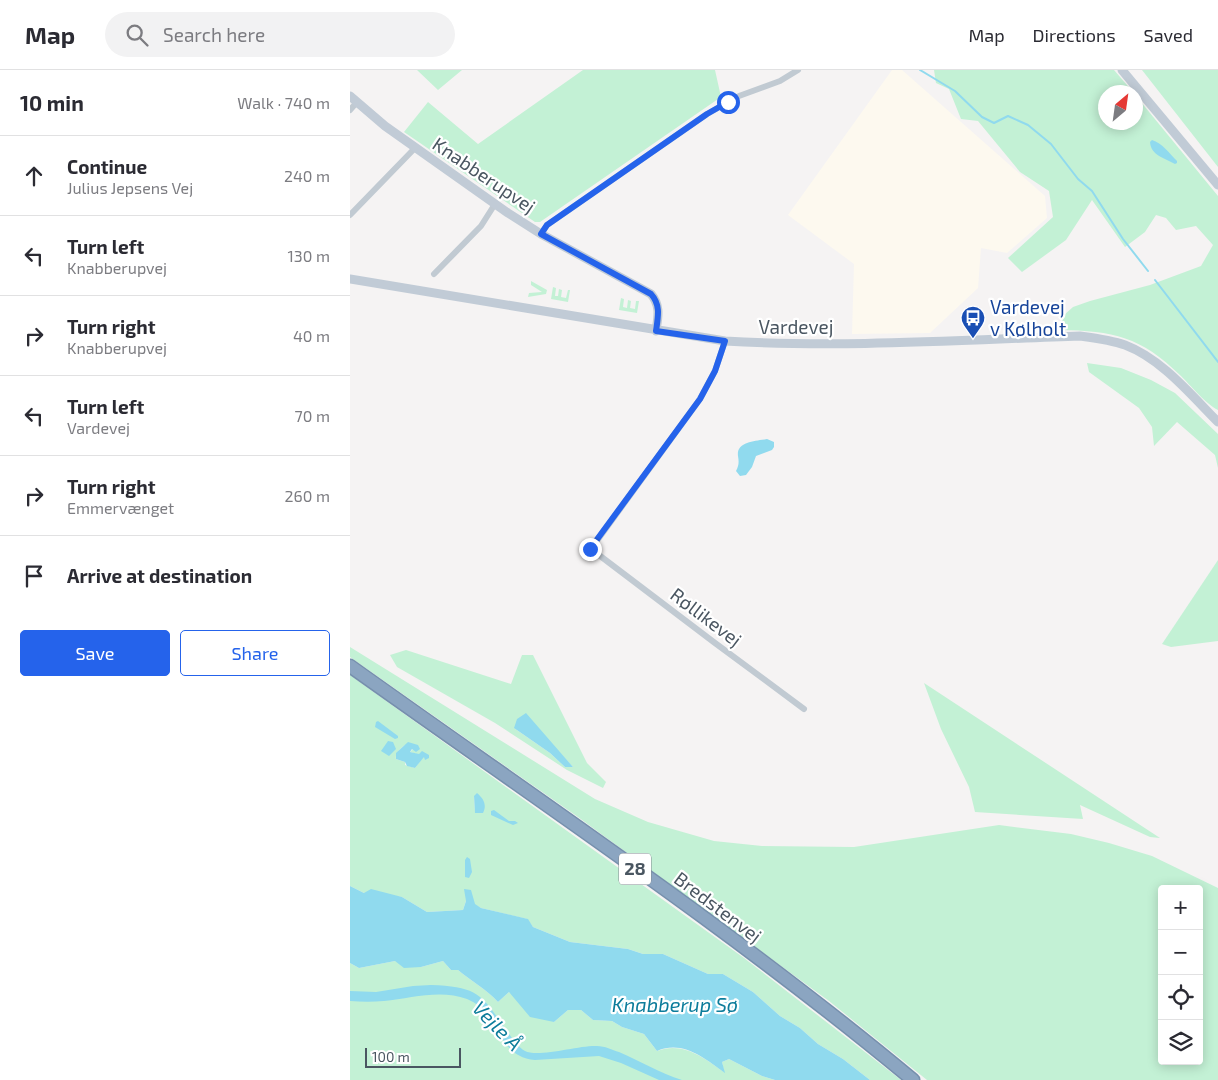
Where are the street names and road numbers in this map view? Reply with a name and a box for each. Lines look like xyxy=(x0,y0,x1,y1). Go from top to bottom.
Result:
street label: Knabberupvej xyxy=(429,132,540,217)
street label: Vardevej xyxy=(759,315,833,338)
street label: Røllikevej xyxy=(666,582,746,651)
road number: 28 xyxy=(619,854,651,884)
street label: Bredstenvej xyxy=(670,866,766,947)

